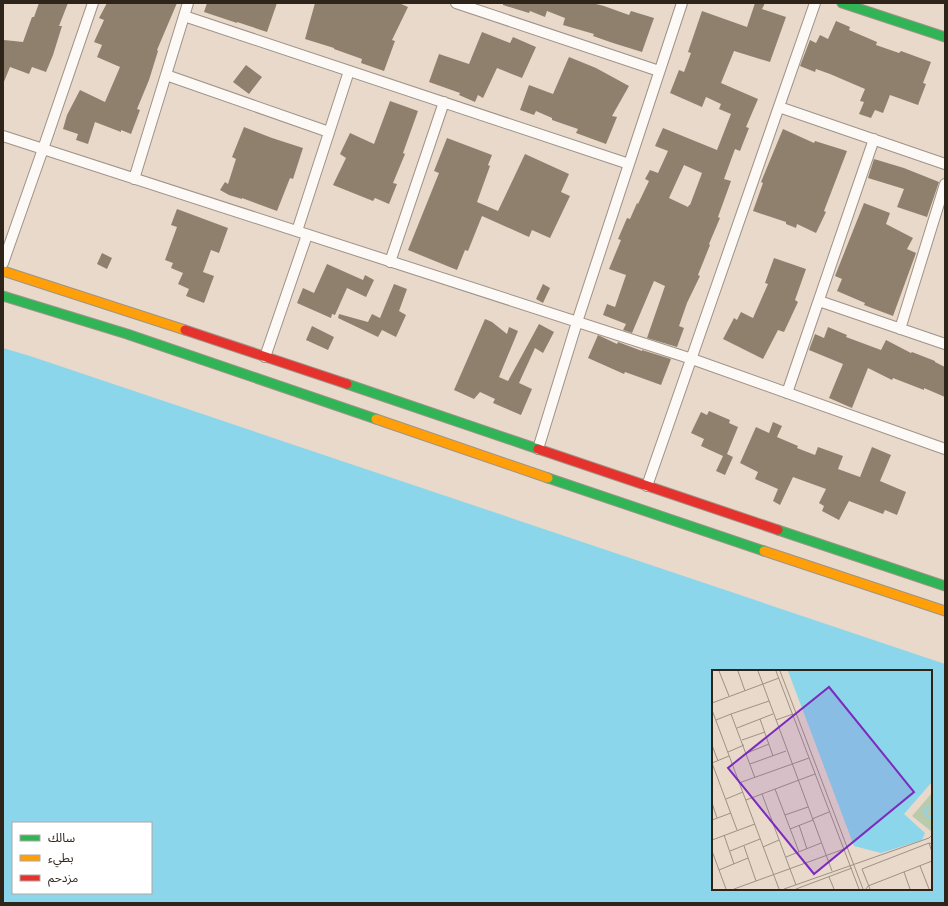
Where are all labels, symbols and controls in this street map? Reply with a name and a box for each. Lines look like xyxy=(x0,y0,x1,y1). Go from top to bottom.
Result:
inset map xyxy=(712,670,932,890)
legend xyxy=(12,822,152,894)
text: سالك xyxy=(48,829,75,846)
text: بطيء xyxy=(48,849,74,868)
text: مزدحم xyxy=(48,869,78,887)

